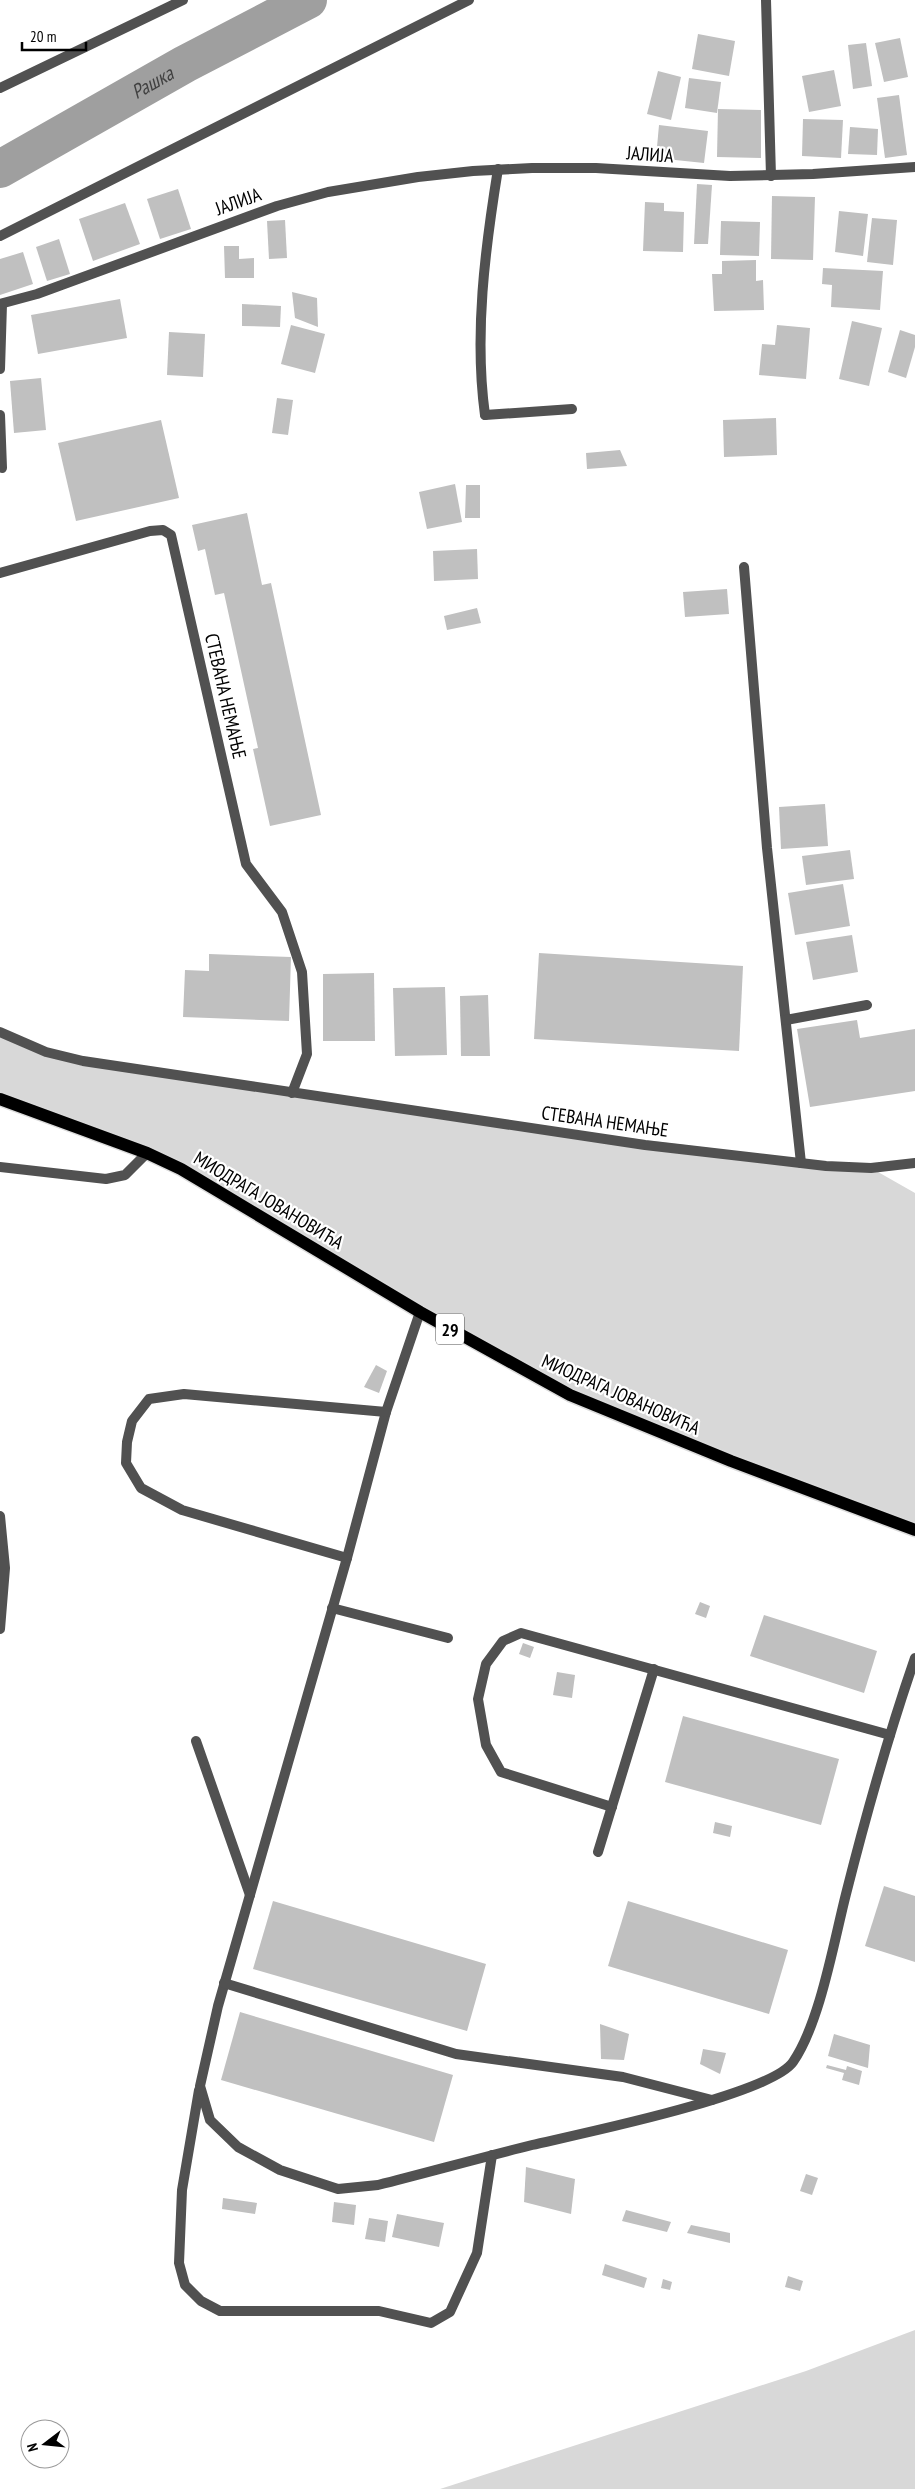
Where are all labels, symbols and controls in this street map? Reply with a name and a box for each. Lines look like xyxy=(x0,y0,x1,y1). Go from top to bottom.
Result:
scale bar xyxy=(22,20,86,52)
text: 20 m xyxy=(30,27,56,46)
water label: Рашка xyxy=(127,60,179,105)
street label: ЈАЛИЈА xyxy=(625,140,674,168)
street label: ЈАЛИЈА xyxy=(211,182,264,221)
street label: СТЕВАНА НЕМАЊЕ xyxy=(200,631,252,761)
street label: СТЕВАНА НЕМАЊЕ xyxy=(540,1100,670,1142)
street label: МИОДРАГА ЈОВАНОВИЋА xyxy=(190,1146,348,1254)
road number: 29 xyxy=(436,1314,464,1345)
street label: МИОДРАГА ЈОВАНОВИЋА xyxy=(538,1348,704,1440)
north arrow xyxy=(20,2419,70,2469)
text: N xyxy=(23,2441,42,2454)

